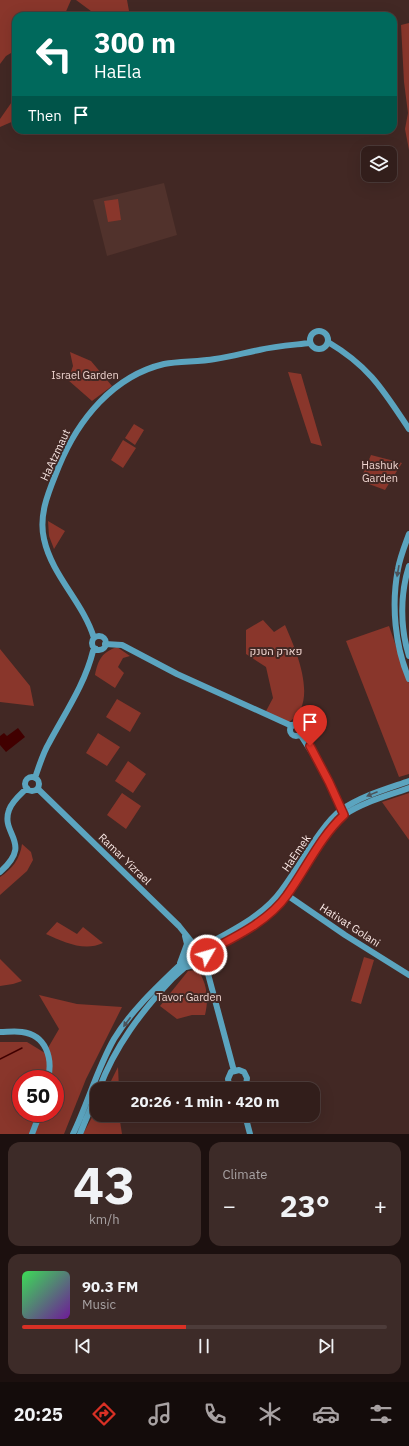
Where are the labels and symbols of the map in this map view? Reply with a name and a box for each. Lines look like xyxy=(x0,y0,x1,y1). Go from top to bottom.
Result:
park label: Israel Garden xyxy=(51,368,119,382)
street label: HaAtzmaut xyxy=(37,427,73,483)
park label: Hashuk Garden xyxy=(361,458,399,485)
one-way arrow xyxy=(395,565,401,577)
park label: פארק הטנק xyxy=(250,644,302,658)
pin xyxy=(293,705,327,746)
one-way arrow xyxy=(366,792,378,798)
street label: Ramar Yizrael xyxy=(96,830,154,888)
street label: HaEmek xyxy=(279,832,314,874)
street label: Hativat Golani xyxy=(317,900,383,950)
position arrow xyxy=(186,934,228,976)
park label: Tavor Garden xyxy=(156,990,222,1004)
one-way arrow xyxy=(122,1017,131,1028)
speed limit sign: 50 xyxy=(12,1070,64,1122)

